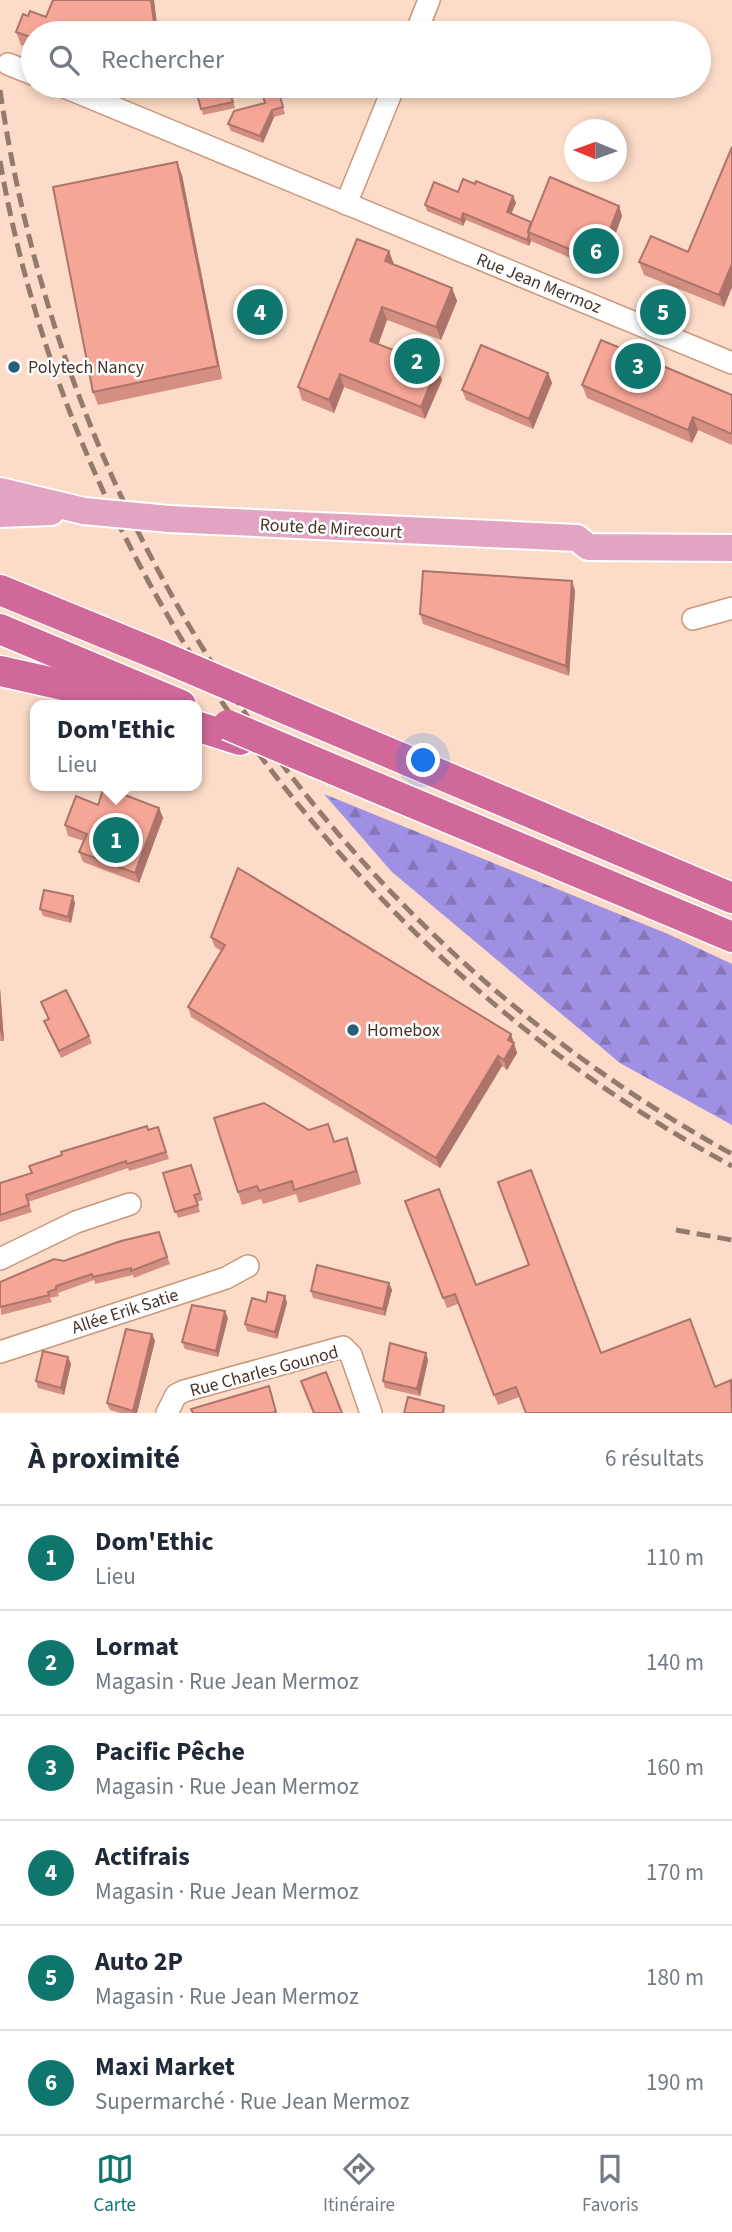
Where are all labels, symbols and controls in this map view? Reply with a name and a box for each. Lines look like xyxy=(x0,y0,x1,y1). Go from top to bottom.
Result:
search box xyxy=(21,21,711,98)
icon: search xyxy=(45,41,83,79)
text: Rechercher xyxy=(101,41,224,78)
north arrow xyxy=(564,119,627,182)
pin: 6 xyxy=(573,225,619,277)
street label: Rue Jean Mermoz xyxy=(473,247,605,320)
pin: 4 xyxy=(237,286,283,338)
pin: 5 xyxy=(640,286,686,338)
pin: 2 xyxy=(394,335,440,387)
pin: 3 xyxy=(615,340,661,392)
place label: Polytech Nancy xyxy=(28,355,145,380)
marker: Polytech Nancy xyxy=(6,359,22,375)
street label: Route de Mirecourt xyxy=(259,512,403,545)
popup xyxy=(30,700,202,791)
text: Dom'Ethic xyxy=(57,711,175,748)
your location xyxy=(406,743,440,777)
text: Lieu xyxy=(57,748,97,781)
pin: 1 xyxy=(93,814,139,866)
place label: Homebox xyxy=(367,1018,440,1043)
marker: Homebox xyxy=(345,1022,361,1038)
street label: Allée Erik Satie xyxy=(69,1282,182,1341)
street label: Rue Charles Gounod xyxy=(187,1340,341,1403)
text: À proximité xyxy=(28,1437,180,1480)
text: 6 résultats xyxy=(605,1442,704,1475)
text: Dom'Ethic xyxy=(95,1523,214,1560)
text: 1 xyxy=(45,1541,57,1574)
text: 110 m xyxy=(646,1541,704,1574)
text: Lieu xyxy=(95,1560,136,1593)
text: Lormat xyxy=(95,1628,178,1665)
text: 2 xyxy=(45,1646,57,1679)
text: 140 m xyxy=(646,1646,704,1679)
text: Magasin · Rue Jean Mermoz xyxy=(95,1665,359,1698)
text: Pacific Pêche xyxy=(95,1733,245,1770)
text: 3 xyxy=(45,1751,57,1784)
text: 160 m xyxy=(646,1751,704,1784)
text: Magasin · Rue Jean Mermoz xyxy=(95,1770,359,1803)
text: Actifrais xyxy=(95,1838,190,1875)
text: 4 xyxy=(45,1856,57,1889)
text: 170 m xyxy=(646,1856,704,1889)
text: Magasin · Rue Jean Mermoz xyxy=(95,1875,359,1908)
text: Auto 2P xyxy=(95,1943,183,1980)
text: 5 xyxy=(45,1961,57,1994)
text: 180 m xyxy=(646,1961,704,1994)
text: Magasin · Rue Jean Mermoz xyxy=(95,1980,359,2013)
text: Maxi Market xyxy=(95,2048,235,2085)
text: 6 xyxy=(45,2066,57,2099)
text: 190 m xyxy=(646,2066,704,2099)
text: Supermarché · Rue Jean Mermoz xyxy=(95,2085,409,2118)
tab: Carte xyxy=(93,2150,136,2219)
tab: Itinéraire xyxy=(323,2150,395,2219)
tab: Favoris xyxy=(582,2150,639,2219)

